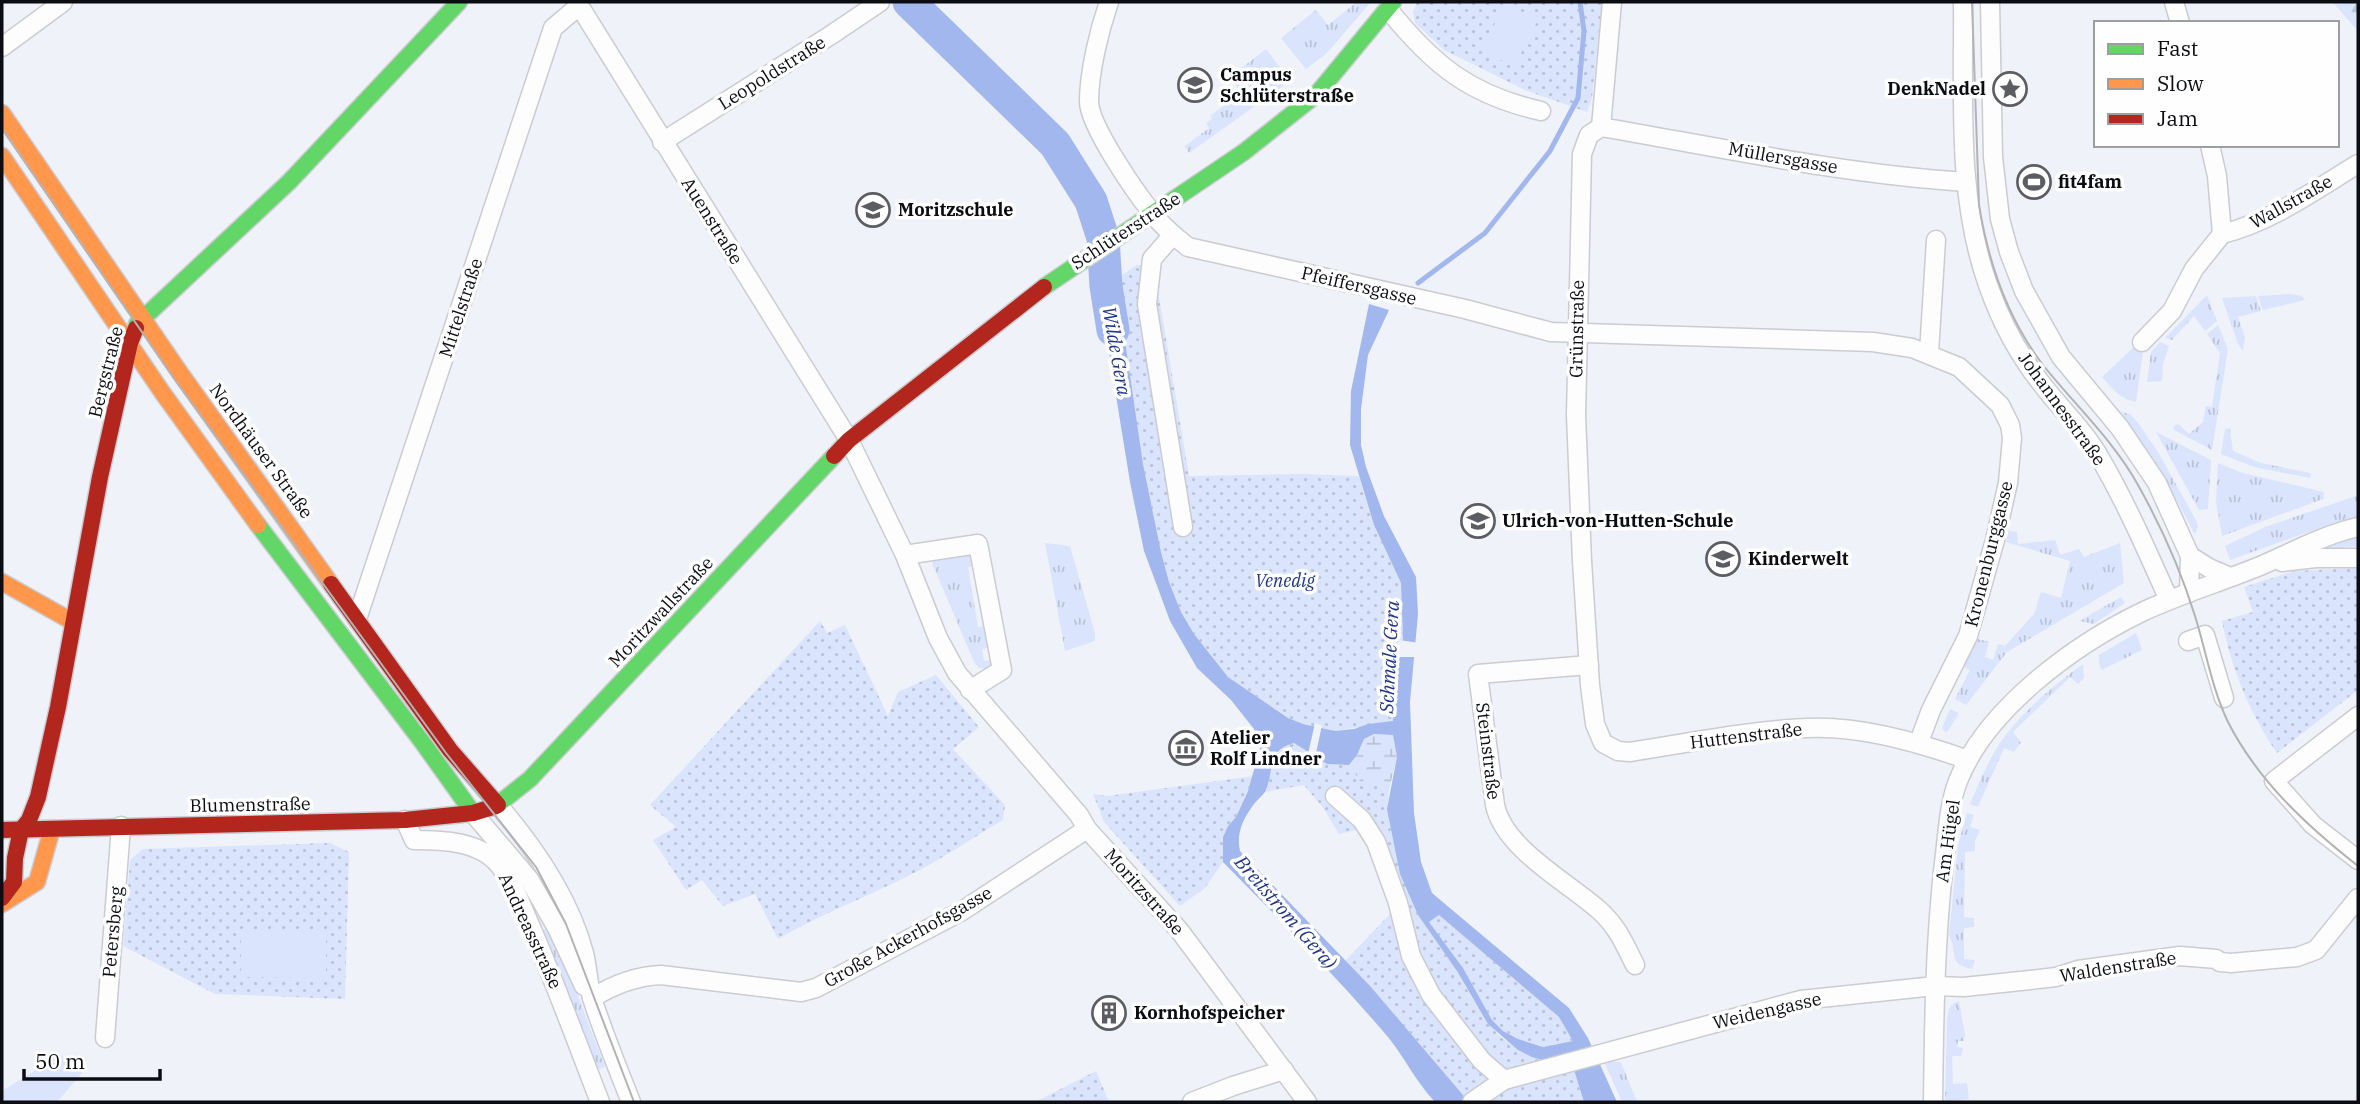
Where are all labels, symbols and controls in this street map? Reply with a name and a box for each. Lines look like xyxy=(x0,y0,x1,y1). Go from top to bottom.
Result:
legend xyxy=(2094,21,2339,147)
street label: Leopoldstraße xyxy=(714,30,830,115)
text: Fast xyxy=(2157,34,2198,62)
place label: Campus Schlüterstraße xyxy=(1220,63,1354,107)
school or university icon: Campus Schlüterstraße xyxy=(1176,66,1214,104)
text: Slow xyxy=(2157,69,2204,97)
place icon: DenkNadel xyxy=(1991,70,2029,108)
place label: DenkNadel xyxy=(1887,77,1986,100)
text: Jam xyxy=(2157,104,2198,132)
street label: Müllersgasse xyxy=(1727,137,1840,178)
sports icon: fit4fam xyxy=(2015,163,2053,201)
street label: Wallstraße xyxy=(2245,169,2336,234)
place label: fit4fam xyxy=(2058,170,2122,193)
street label: Auenstraße xyxy=(677,173,748,269)
street label: Schlüterstraße xyxy=(1067,187,1185,274)
school or university icon: Moritzschule xyxy=(854,191,892,229)
place label: Moritzschule xyxy=(898,198,1014,221)
street label: Mittelstraße xyxy=(434,255,487,360)
street label: Pfeiffersgasse xyxy=(1299,261,1419,310)
street label: Grünstraße xyxy=(1564,280,1589,378)
water label: Wilde Gera xyxy=(1097,304,1137,398)
street label: Bergstraße xyxy=(83,324,128,420)
street label: Johannesstraße xyxy=(2014,348,2111,470)
street label: Nordhäuser Straße xyxy=(205,379,318,523)
street label: Kronenburggasse xyxy=(1959,478,2018,629)
school or university icon: Ulrich-von-Hutten-Schule xyxy=(1459,502,1497,540)
place label: Ulrich-von-Hutten-Schule xyxy=(1502,509,1733,532)
school or university icon: Kinderwelt xyxy=(1704,540,1742,578)
place label: Kinderwelt xyxy=(1748,547,1849,570)
street label: Moritzwallstraße xyxy=(603,551,718,672)
park label: Venedig xyxy=(1255,569,1315,592)
water label: Schmale Gera xyxy=(1374,599,1404,715)
street label: Steinstraße xyxy=(1471,701,1506,801)
street label: Huttenstraße xyxy=(1688,717,1803,754)
place label: Atelier Rolf Lindner xyxy=(1210,726,1322,770)
museum icon: Atelier Rolf Lindner xyxy=(1167,729,1205,767)
street label: Blumenstraße xyxy=(189,792,311,817)
street label: Am Hügel xyxy=(1930,798,1965,884)
street label: Moritzstraße xyxy=(1099,844,1189,940)
water label: Breitstrom (Gera) xyxy=(1229,849,1342,974)
street label: Andreasstraße xyxy=(494,869,567,992)
street label: Große Ackerhofsgasse xyxy=(820,881,996,992)
street label: Petersberg xyxy=(97,885,128,979)
street label: Waldenstraße xyxy=(2058,946,2178,987)
street label: Weidengasse xyxy=(1710,987,1823,1034)
building icon: Kornhofspeicher xyxy=(1090,994,1128,1032)
place label: Kornhofspeicher xyxy=(1134,1001,1285,1024)
scale bar xyxy=(24,1038,161,1082)
text: 50 m xyxy=(35,1047,85,1075)

